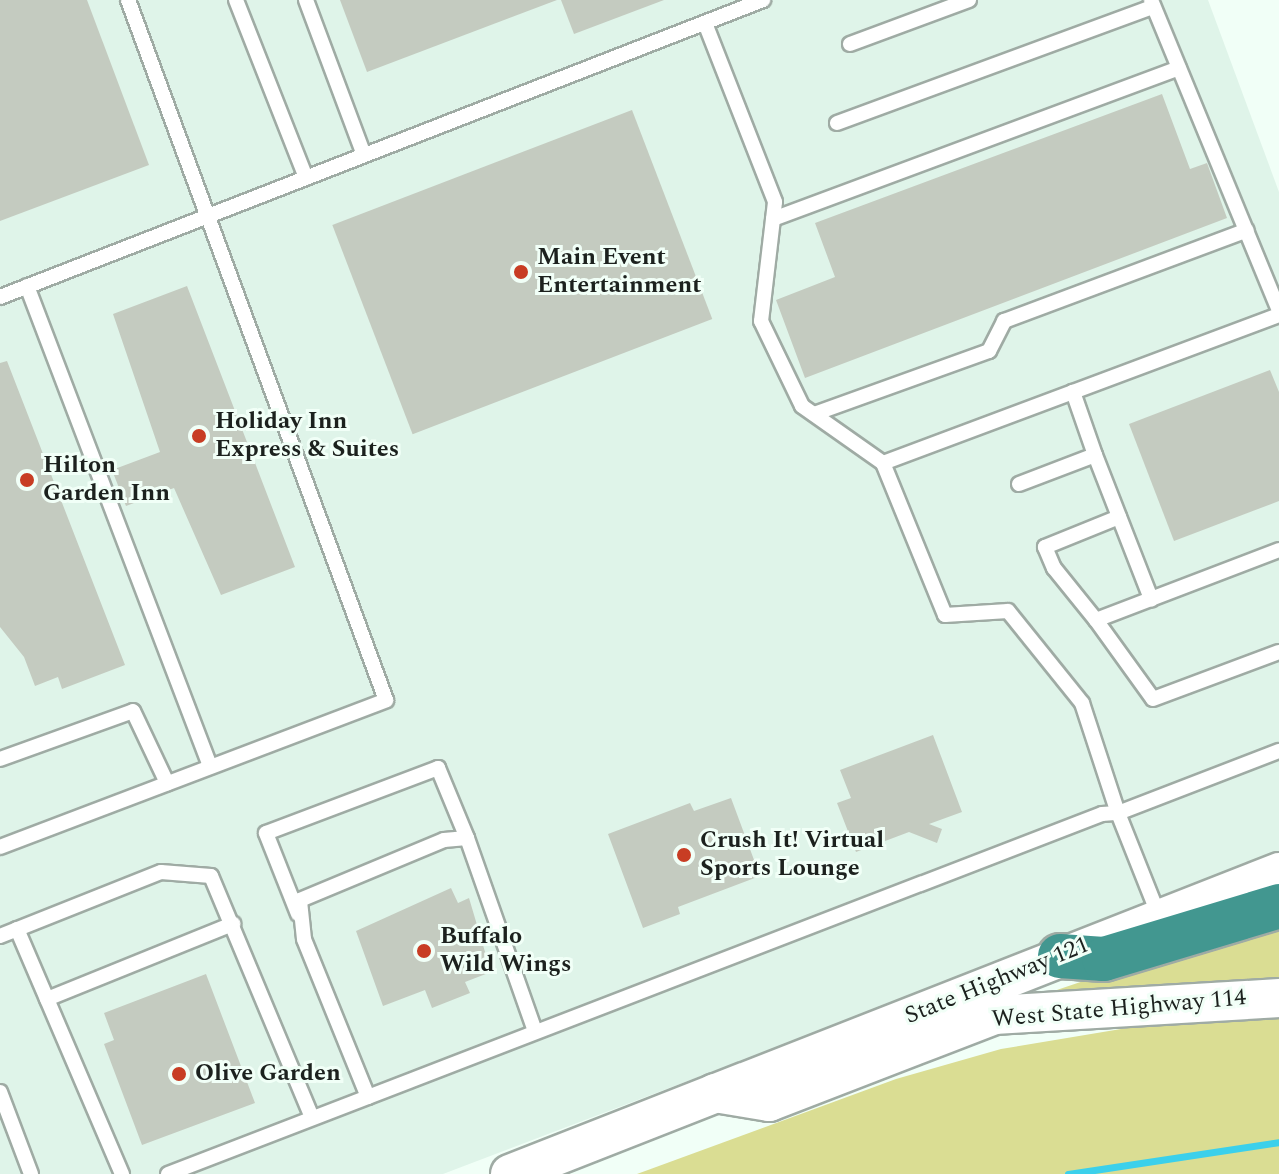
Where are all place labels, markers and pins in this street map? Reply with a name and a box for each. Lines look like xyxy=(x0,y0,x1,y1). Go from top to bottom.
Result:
place label: Main Event Entertainment xyxy=(537,244,701,300)
marker: Main Event Entertainment xyxy=(512,263,530,281)
place label: Holiday Inn Express & Suites xyxy=(215,408,399,464)
marker: Holiday Inn Express & Suites xyxy=(190,427,208,445)
place label: Hilton Garden Inn xyxy=(43,452,170,508)
marker: Hilton Garden Inn xyxy=(18,471,36,489)
place label: Crush It! Virtual Sports Lounge xyxy=(700,827,884,883)
marker: Crush It! Virtual Sports Lounge xyxy=(675,846,693,864)
place label: Buffalo Wild Wings xyxy=(440,923,571,979)
marker: Buffalo Wild Wings xyxy=(415,942,433,960)
place label: Olive Garden xyxy=(195,1060,341,1088)
marker: Olive Garden xyxy=(170,1065,188,1083)

